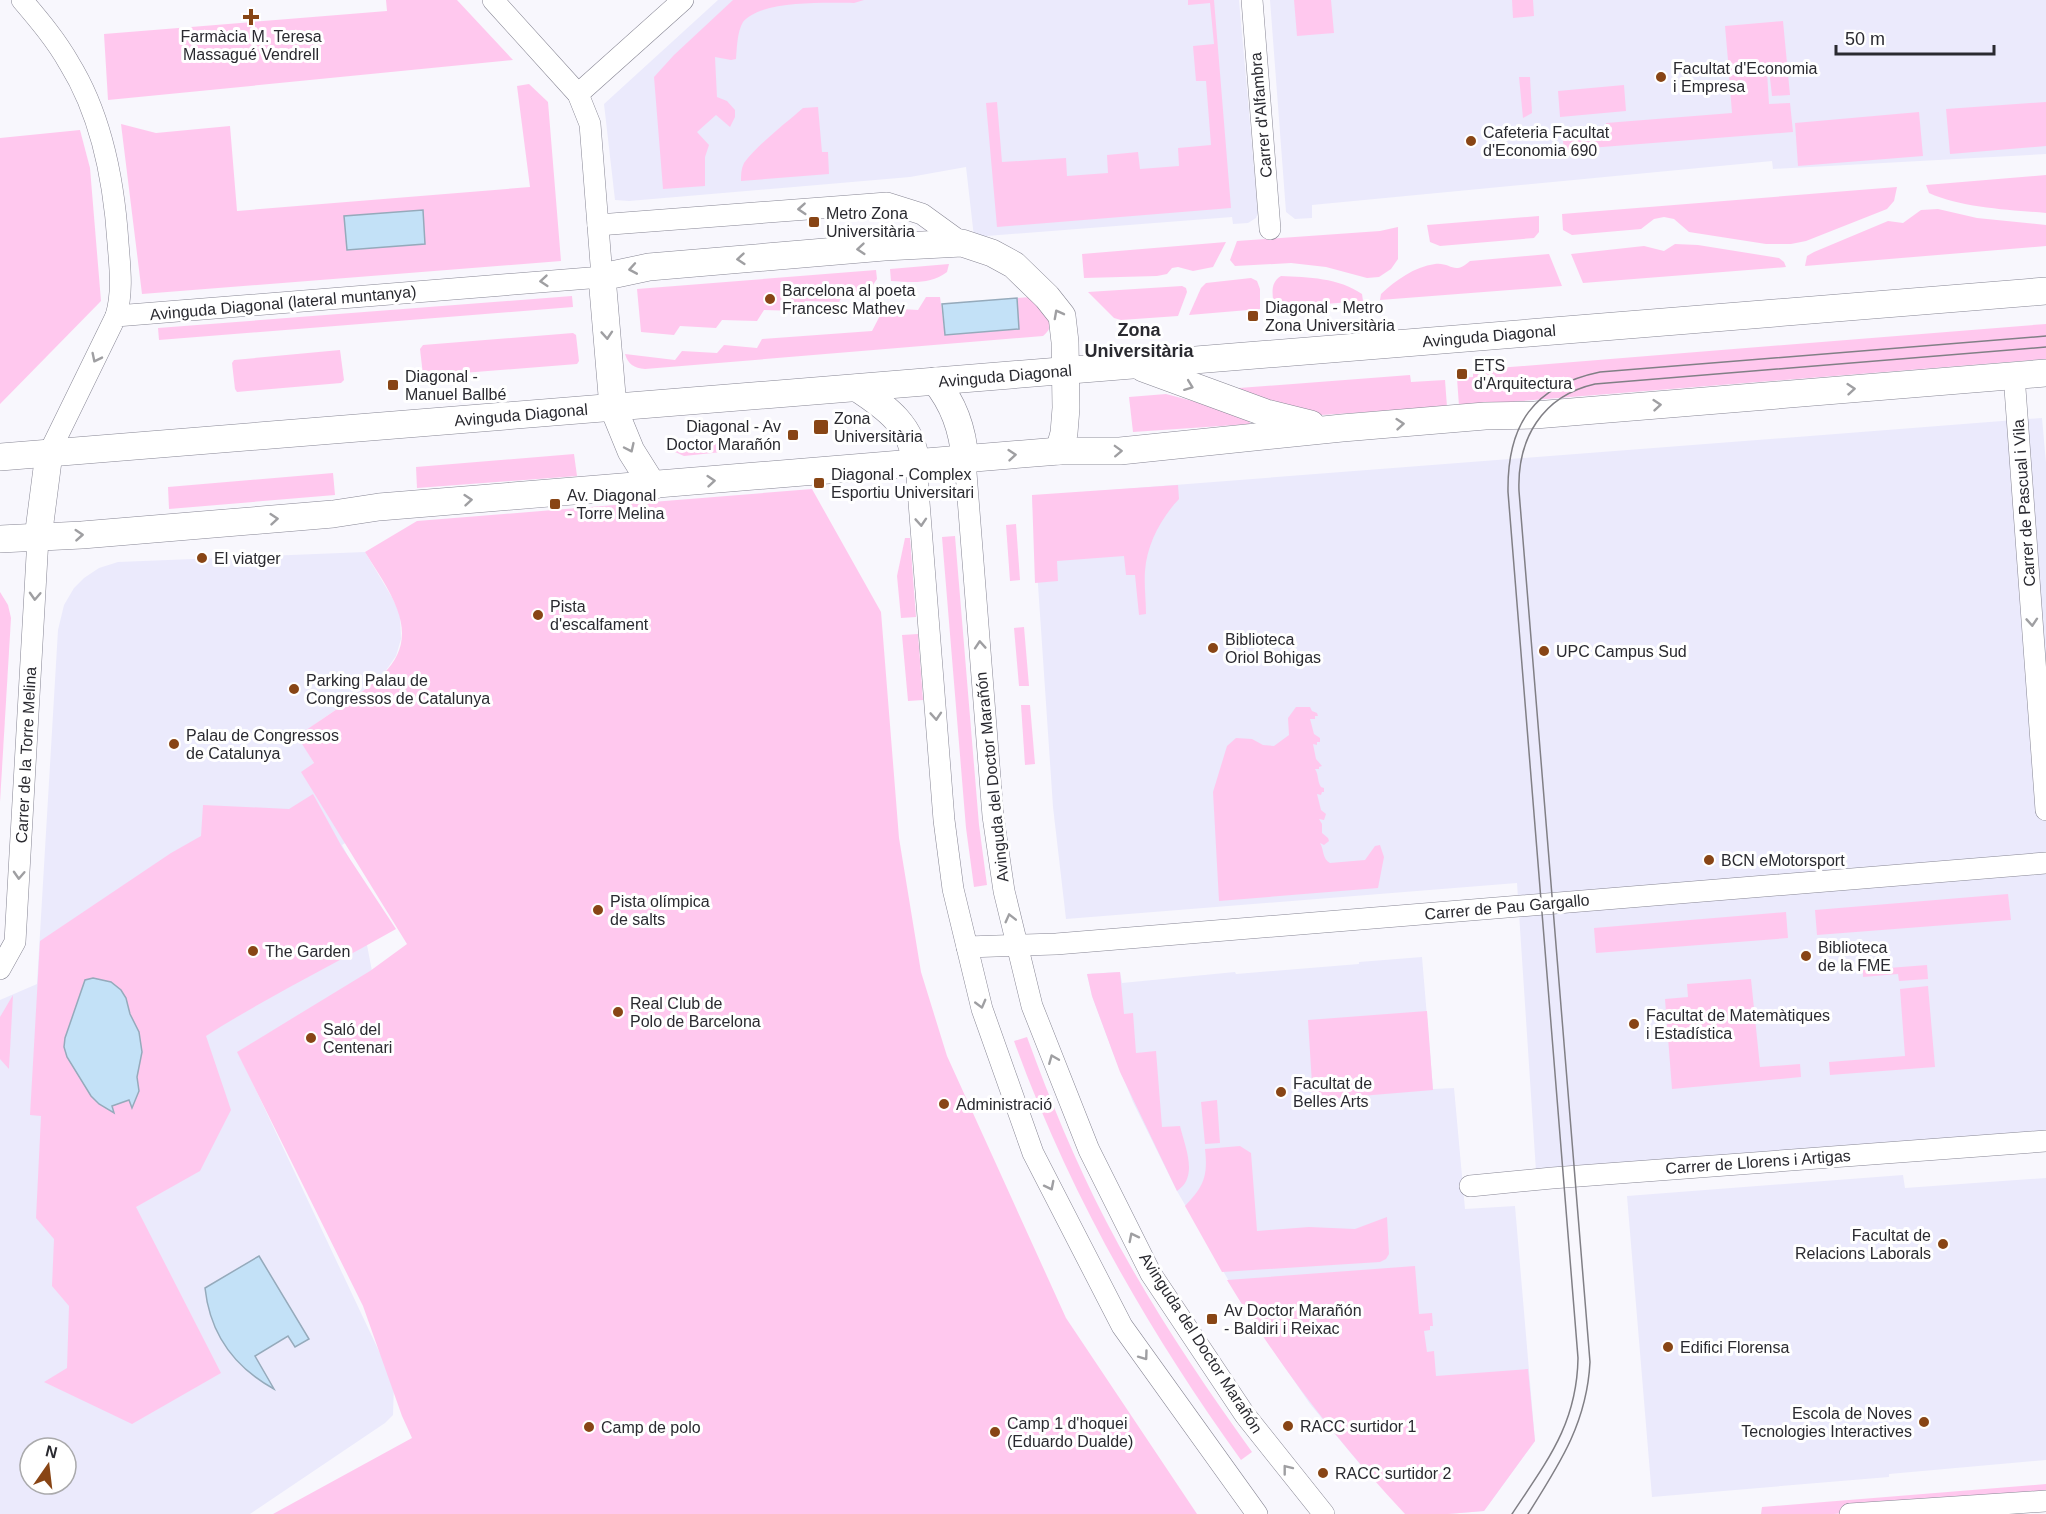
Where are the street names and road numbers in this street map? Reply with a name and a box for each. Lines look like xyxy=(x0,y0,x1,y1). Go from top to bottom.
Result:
street label: Carrer d'Alfambra xyxy=(1247,52,1275,178)
street label: Avinguda Diagonal (lateral muntanya) xyxy=(149,283,417,323)
street label: Avinguda Diagonal xyxy=(1421,322,1557,350)
street label: Avinguda Diagonal xyxy=(937,362,1073,390)
street label: Avinguda Diagonal xyxy=(453,401,589,429)
street label: Carrer de Pascual i Vila xyxy=(2010,419,2038,587)
street label: Carrer de la Torre Melina xyxy=(13,666,39,844)
street label: Avinguda del Doctor Marañón xyxy=(972,671,1012,883)
street label: Carrer de Pau Gargallo xyxy=(1424,891,1590,923)
street label: Carrer de Llorens i Artigas xyxy=(1665,1147,1851,1177)
street label: Avinguda del Doctor Marañón xyxy=(1136,1250,1266,1436)

